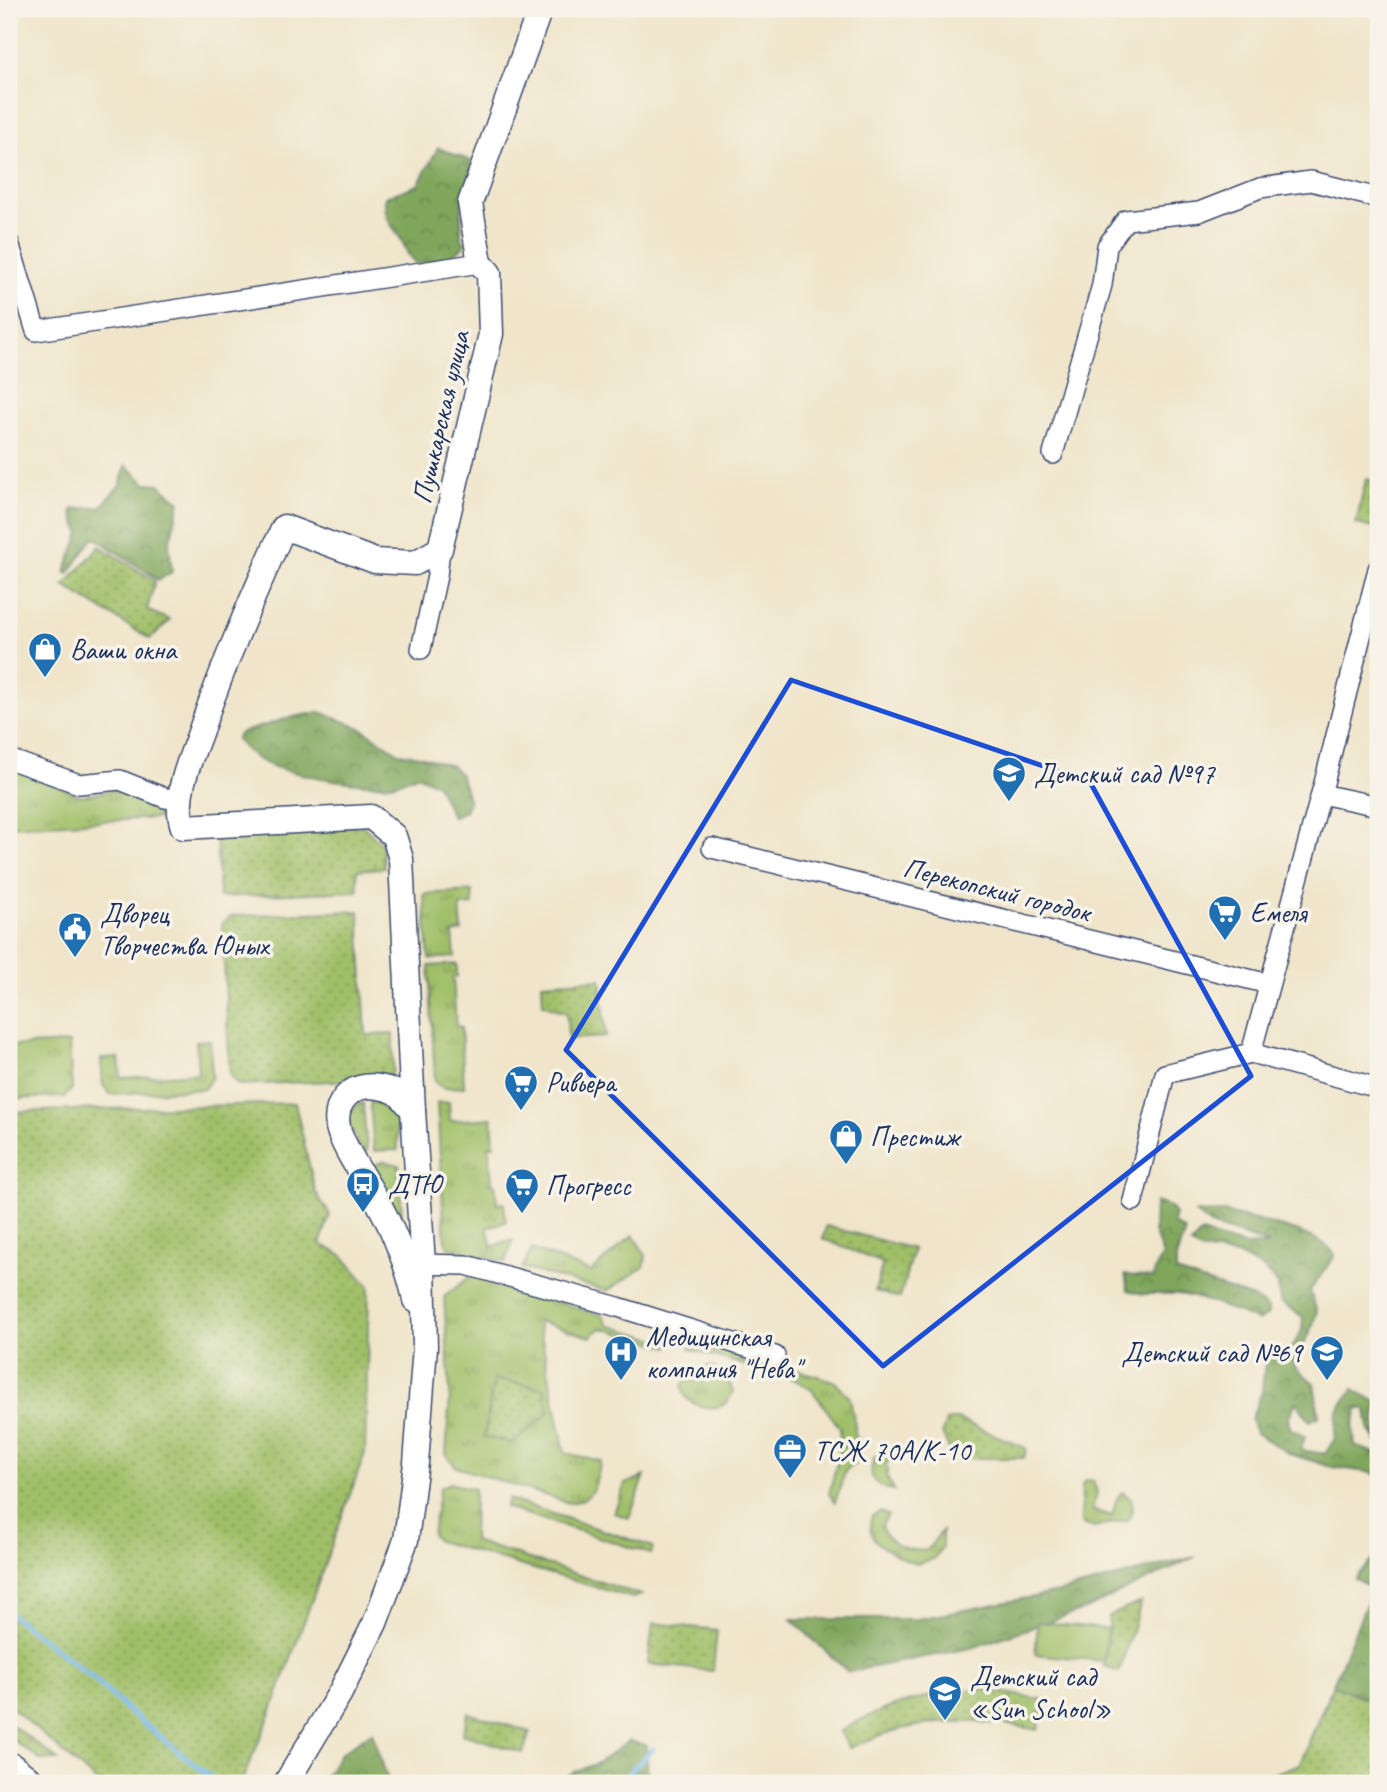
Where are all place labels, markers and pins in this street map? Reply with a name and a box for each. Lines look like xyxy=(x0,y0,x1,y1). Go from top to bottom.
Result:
shop icon: Ваши окна xyxy=(26,630,64,679)
place label: Ваши окна xyxy=(70,632,178,667)
school or university icon: Детский сад №97 xyxy=(990,754,1028,803)
place label: Детский сад №97 xyxy=(1034,756,1216,791)
supermarket icon: Емеля xyxy=(1206,893,1244,942)
place label: Емеля xyxy=(1250,895,1308,930)
place label: Дворец Творчества Юных xyxy=(100,896,271,963)
public building icon: Дворец Творчества Юных xyxy=(56,910,94,959)
supermarket icon: Ривьера xyxy=(502,1063,540,1112)
place label: Ривьера xyxy=(546,1065,618,1100)
shop icon: Престиж xyxy=(827,1117,865,1166)
place label: Престиж xyxy=(870,1119,963,1154)
bus stop icon: ДТЮ xyxy=(344,1165,382,1214)
supermarket icon: Прогресс xyxy=(503,1166,541,1215)
place label: ДТЮ xyxy=(388,1167,444,1202)
place label: Прогресс xyxy=(546,1168,632,1203)
place label: Медицинская компания "Нева" xyxy=(646,1319,806,1386)
hospital icon: Медицинская компания "Нева" xyxy=(602,1333,640,1382)
school or university icon: Детский сад №69 xyxy=(1308,1333,1346,1382)
place label: Детский сад №69 xyxy=(1121,1335,1304,1370)
office icon: ТСЖ 70А/К-10 xyxy=(771,1431,809,1480)
place label: ТСЖ 70А/К-10 xyxy=(814,1433,973,1468)
place label: Детский сад «Sun School» xyxy=(970,1659,1111,1726)
school or university icon: Детский сад «Sun School» xyxy=(926,1673,964,1722)

